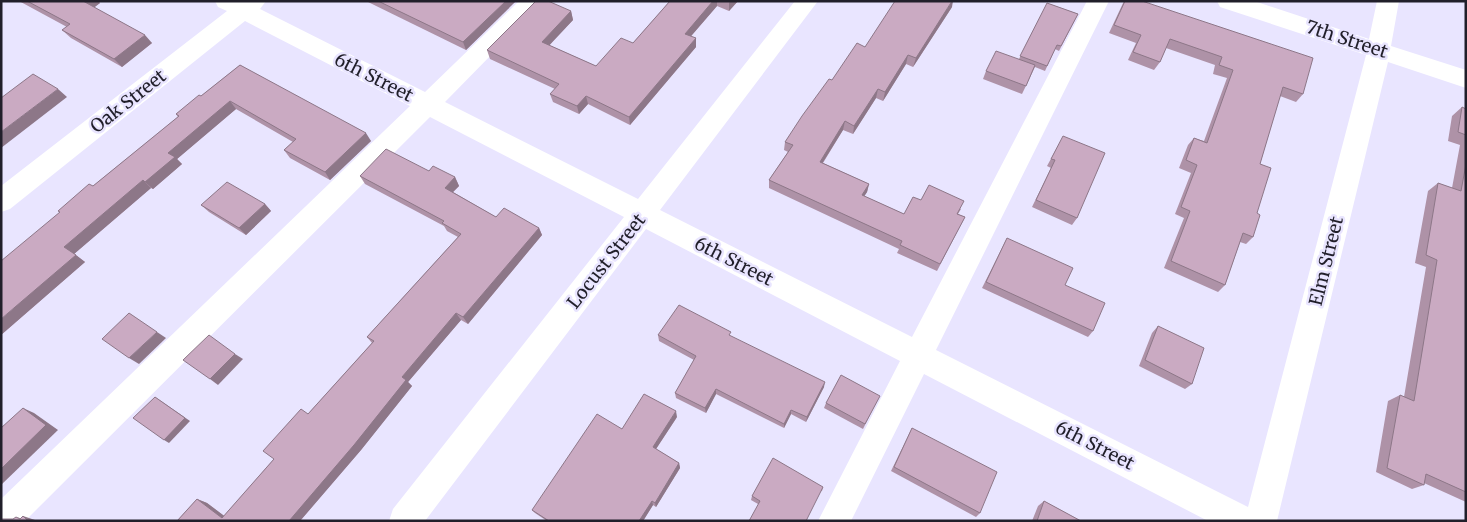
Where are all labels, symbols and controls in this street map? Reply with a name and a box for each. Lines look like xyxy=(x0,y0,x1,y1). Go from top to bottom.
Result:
street label: 7th Street xyxy=(1303,15,1391,63)
street label: 6th Street xyxy=(331,47,417,107)
street label: Oak Street xyxy=(86,64,170,138)
street label: Locust Street xyxy=(562,209,650,313)
street label: Elm Street xyxy=(1304,214,1348,308)
street label: 6th Street xyxy=(691,231,777,291)
street label: 6th Street xyxy=(1052,415,1138,475)

